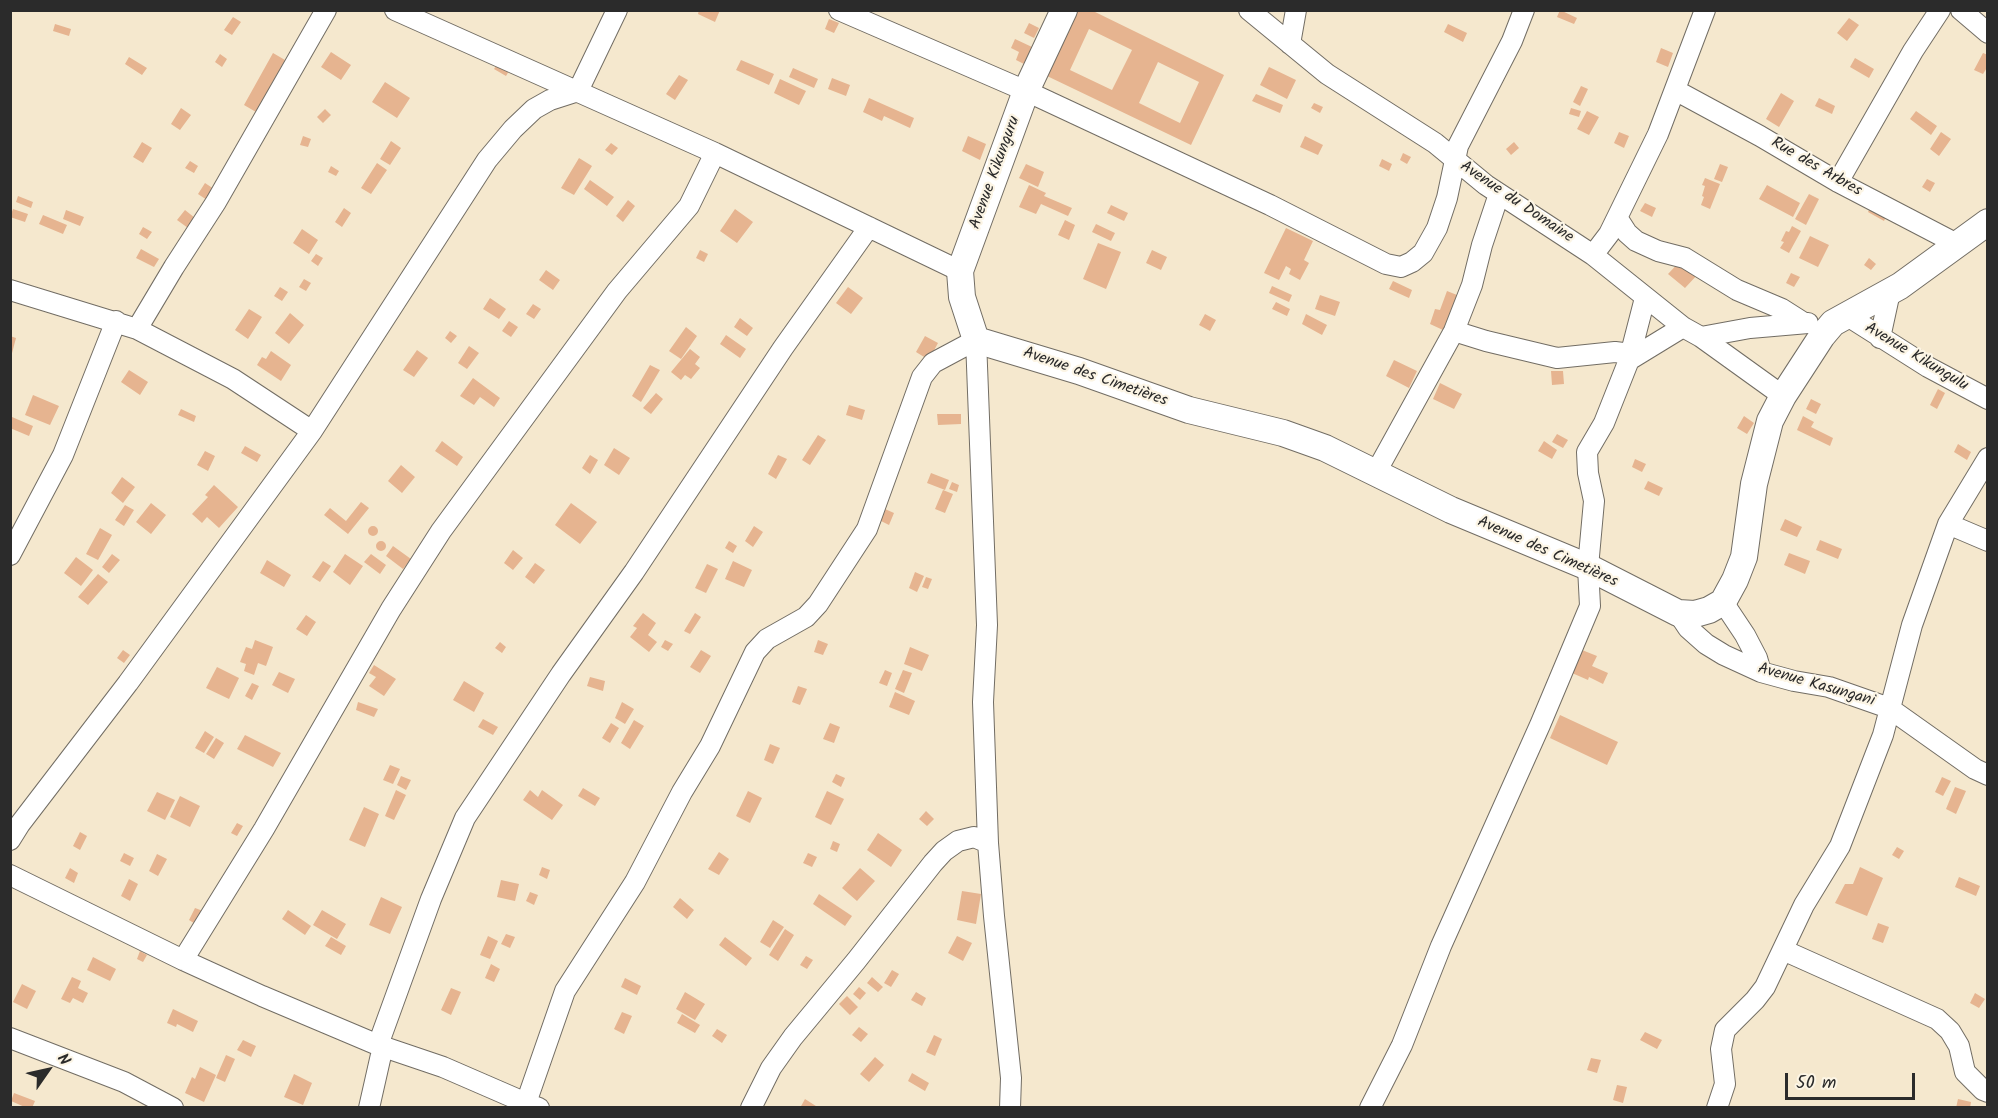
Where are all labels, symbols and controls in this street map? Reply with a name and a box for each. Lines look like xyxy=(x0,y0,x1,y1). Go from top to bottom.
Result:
street label: Avenue Kikunguru xyxy=(967,114,1025,232)
street label: Rue des Arbres xyxy=(1767,134,1865,202)
street label: Avenue du Domaine xyxy=(1456,158,1576,248)
street label: Avenue Kikungulu xyxy=(1861,320,1971,396)
street label: Avenue des Cimetières xyxy=(1020,344,1170,412)
street label: Avenue des Cimetières xyxy=(1474,513,1620,593)
street label: Avenue Kasungani xyxy=(1755,660,1877,712)
north arrow xyxy=(18,1040,78,1100)
text: N xyxy=(50,1048,77,1071)
scale bar xyxy=(1788,1061,1918,1099)
text: 50 m xyxy=(1796,1069,1836,1098)

